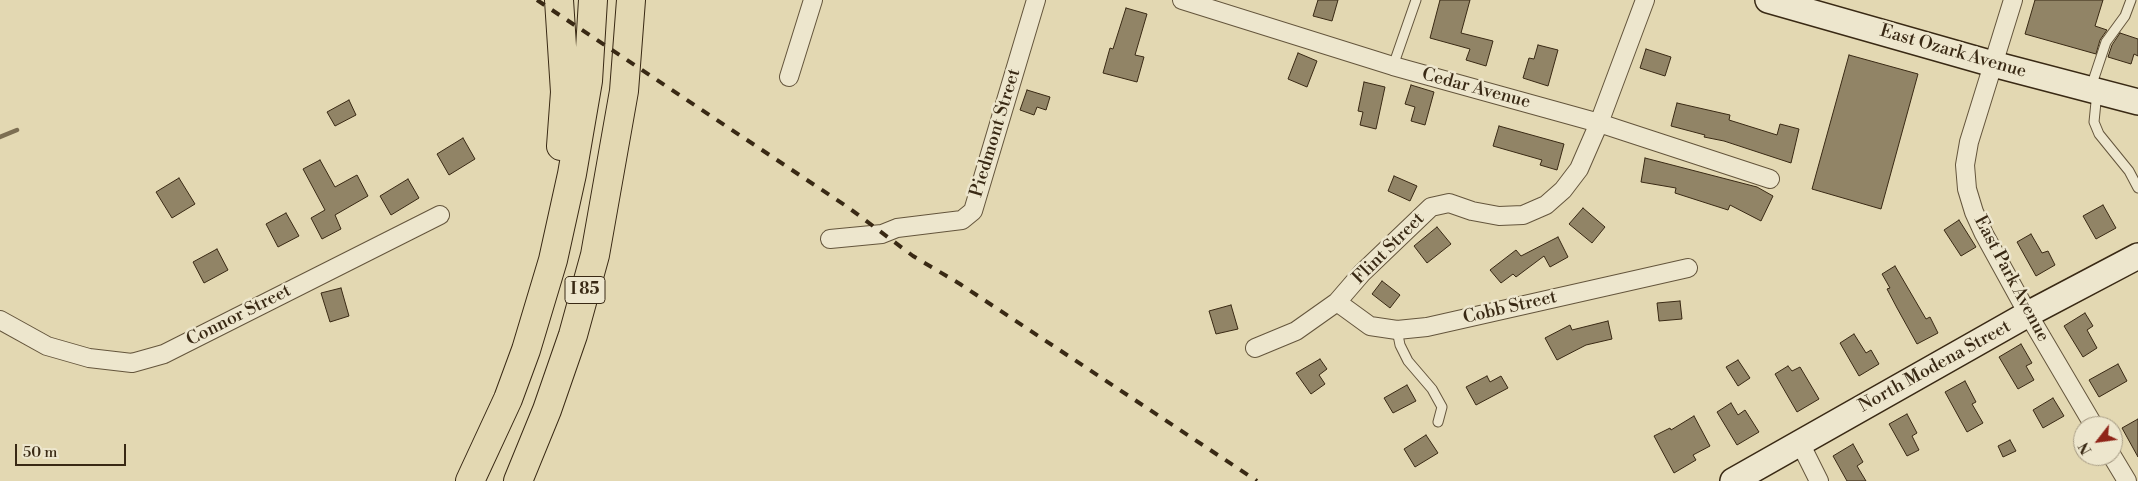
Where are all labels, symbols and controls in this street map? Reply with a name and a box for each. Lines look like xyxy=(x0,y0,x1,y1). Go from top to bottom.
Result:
street label: East Ozark Avenue xyxy=(1877,21,2029,83)
street label: Cedar Avenue xyxy=(1419,64,1533,114)
street label: Piedmont Street xyxy=(966,66,1026,200)
street label: Flint Street xyxy=(1349,209,1429,289)
street label: East Park Avenue xyxy=(1969,212,2053,346)
road number: I 85 xyxy=(565,276,605,304)
street label: Connor Street xyxy=(183,280,295,352)
street label: Cobb Street xyxy=(1461,287,1559,329)
street label: North Modena Street xyxy=(1855,316,2015,418)
north arrow xyxy=(2073,416,2123,466)
scale bar xyxy=(18,434,129,466)
text: N xyxy=(2075,439,2096,457)
text: 50 m xyxy=(23,443,57,462)

